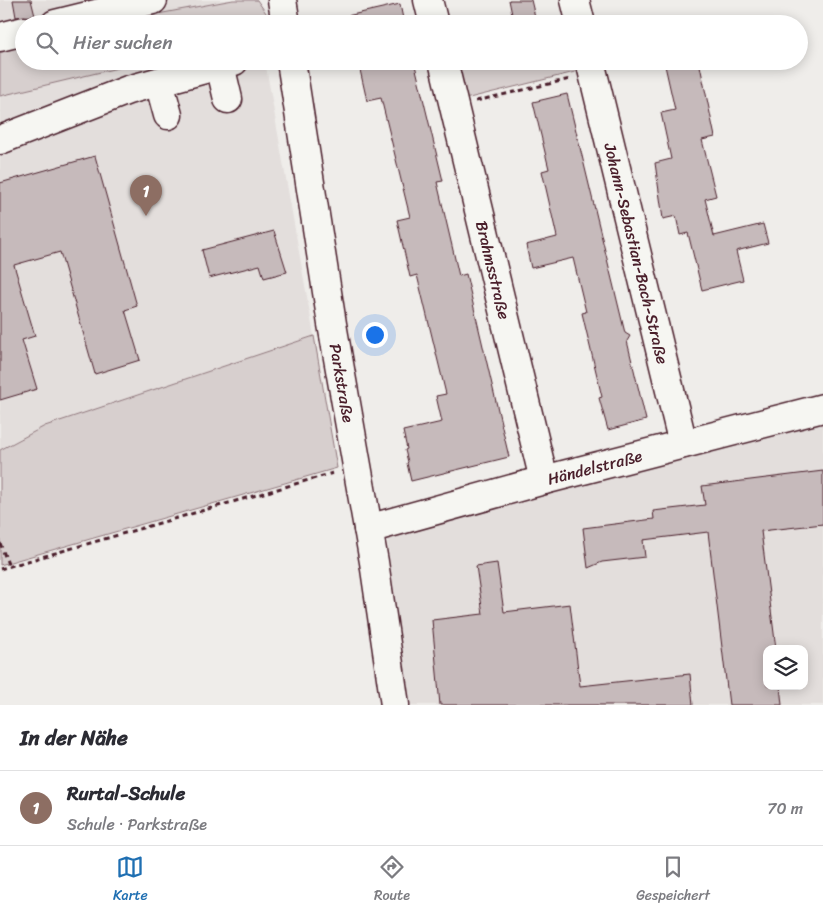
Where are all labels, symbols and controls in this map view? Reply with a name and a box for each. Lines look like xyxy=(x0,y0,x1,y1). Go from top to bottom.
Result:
search box xyxy=(15,15,808,70)
text: Hier suchen xyxy=(73,26,173,59)
icon: search xyxy=(33,29,61,57)
street label: Johann-Sebastian-Bach-Straße xyxy=(595,139,677,367)
pin: 1 xyxy=(130,175,162,216)
street label: Brahmsstraße xyxy=(467,218,519,322)
your location xyxy=(362,322,388,348)
street label: Parkstraße xyxy=(321,341,363,425)
street label: Händelstraße xyxy=(544,441,646,494)
map controls xyxy=(763,645,808,690)
button: layers xyxy=(763,645,808,690)
text: In der Nähe xyxy=(20,719,128,757)
text: Rurtal-Schule xyxy=(67,777,185,810)
text: 1 xyxy=(33,794,39,823)
text: 70 m xyxy=(767,794,803,823)
text: Schule · Parkstraße xyxy=(67,810,207,839)
tab: Karte xyxy=(113,853,148,908)
tab: Route xyxy=(374,853,410,908)
tab: Gespeichert xyxy=(636,853,710,908)

